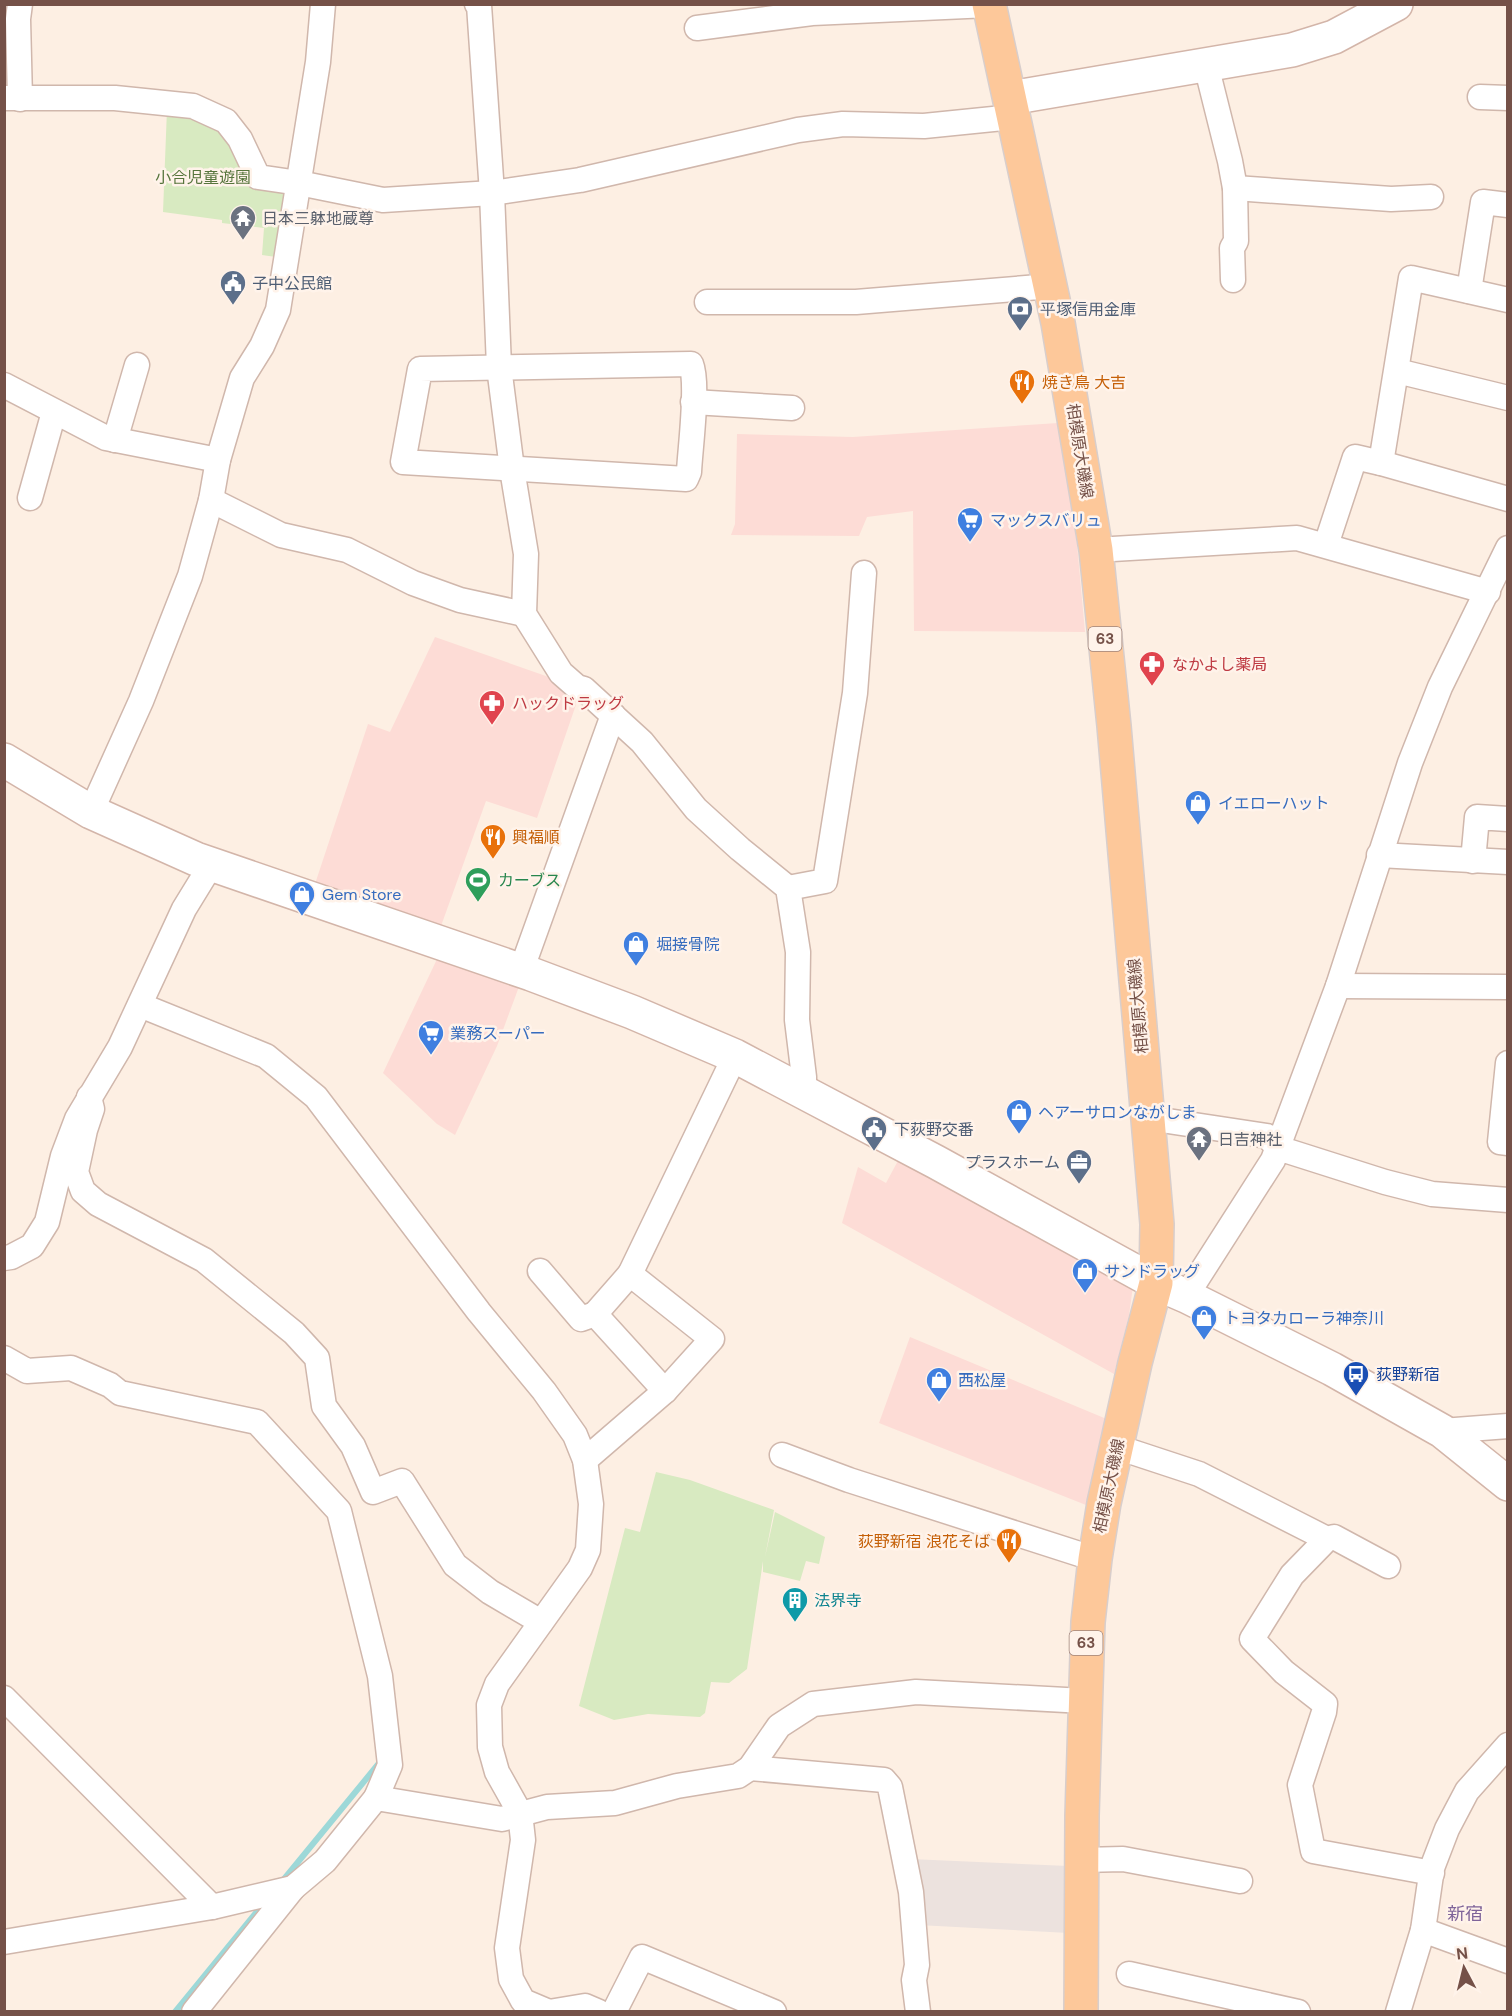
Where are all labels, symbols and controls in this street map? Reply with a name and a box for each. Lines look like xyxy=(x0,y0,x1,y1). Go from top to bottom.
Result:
park label: 小合児童遊園 xyxy=(155,167,251,188)
temple icon: 日本三躰地蔵尊 xyxy=(228,203,258,241)
place label: 日本三躰地蔵尊 xyxy=(262,208,374,229)
public building icon: 子中公民館 xyxy=(218,268,248,306)
place label: 子中公民館 xyxy=(252,273,332,294)
bank icon: 平塚信用金庫 xyxy=(1005,294,1035,332)
place label: 平塚信用金庫 xyxy=(1040,299,1136,320)
restaurant icon: 焼き鳥 大吉 xyxy=(1007,367,1037,405)
place label: 焼き鳥 大吉 xyxy=(1042,372,1126,393)
street label: 相模原大磯線 xyxy=(1062,402,1098,500)
supermarket icon: マックスバリュ xyxy=(955,505,985,543)
place label: マックスバリュ xyxy=(990,510,1102,531)
road number: 63 xyxy=(1088,627,1122,651)
pharmacy icon: なかよし薬局 xyxy=(1137,649,1167,687)
place label: なかよし薬局 xyxy=(1172,654,1267,675)
pharmacy icon: ハックドラッグ xyxy=(477,688,507,726)
place label: ハックドラッグ xyxy=(512,693,624,714)
shop icon: イエローハット xyxy=(1183,788,1213,826)
place label: イエローハット xyxy=(1218,793,1330,814)
restaurant icon: 興福順 xyxy=(478,822,508,860)
place label: 興福順 xyxy=(512,827,560,848)
sports icon: カーブス xyxy=(463,865,493,903)
place label: カーブス xyxy=(498,870,561,891)
shop icon: Gem Store xyxy=(287,879,317,917)
place label: Gem Store xyxy=(322,884,401,905)
shop icon: 堀接骨院 xyxy=(621,929,651,967)
place label: 堀接骨院 xyxy=(656,934,720,955)
street label: 相模原大磯線 xyxy=(1123,957,1153,1055)
supermarket icon: 業務スーパー xyxy=(416,1018,446,1056)
place label: 業務スーパー xyxy=(450,1023,546,1044)
shop icon: ヘアーサロンながしま xyxy=(1004,1097,1034,1135)
place label: ヘアーサロンながしま xyxy=(1038,1102,1197,1123)
public building icon: 下荻野交番 xyxy=(859,1114,889,1152)
place label: 下荻野交番 xyxy=(894,1119,974,1140)
temple icon: 日吉神社 xyxy=(1184,1124,1214,1162)
place label: 日吉神社 xyxy=(1218,1129,1282,1150)
office icon: プラスホーム xyxy=(1064,1147,1094,1185)
place label: プラスホーム xyxy=(965,1152,1060,1173)
shop icon: サンドラッグ xyxy=(1070,1256,1100,1294)
place label: サンドラッグ xyxy=(1104,1261,1200,1282)
shop icon: トヨタカローラ神奈川 xyxy=(1189,1303,1219,1341)
place label: トヨタカローラ神奈川 xyxy=(1224,1308,1384,1329)
bus stop icon: 荻野新宿 xyxy=(1341,1359,1371,1397)
place label: 荻野新宿 xyxy=(1376,1364,1440,1385)
shop icon: 西松屋 xyxy=(924,1365,954,1403)
place label: 西松屋 xyxy=(958,1370,1006,1391)
street label: 相模原大磯線 xyxy=(1089,1437,1129,1535)
restaurant icon: 荻野新宿 浪花そば xyxy=(994,1526,1024,1564)
place label: 荻野新宿 浪花そば xyxy=(858,1531,990,1552)
building icon: 法界寺 xyxy=(780,1585,810,1623)
place label: 法界寺 xyxy=(814,1590,862,1611)
road number: 63 xyxy=(1070,1631,1102,1655)
district label: 新宿 xyxy=(1447,1902,1483,1926)
north arrow xyxy=(1434,1938,1494,1998)
text: N xyxy=(1455,1942,1469,1965)

